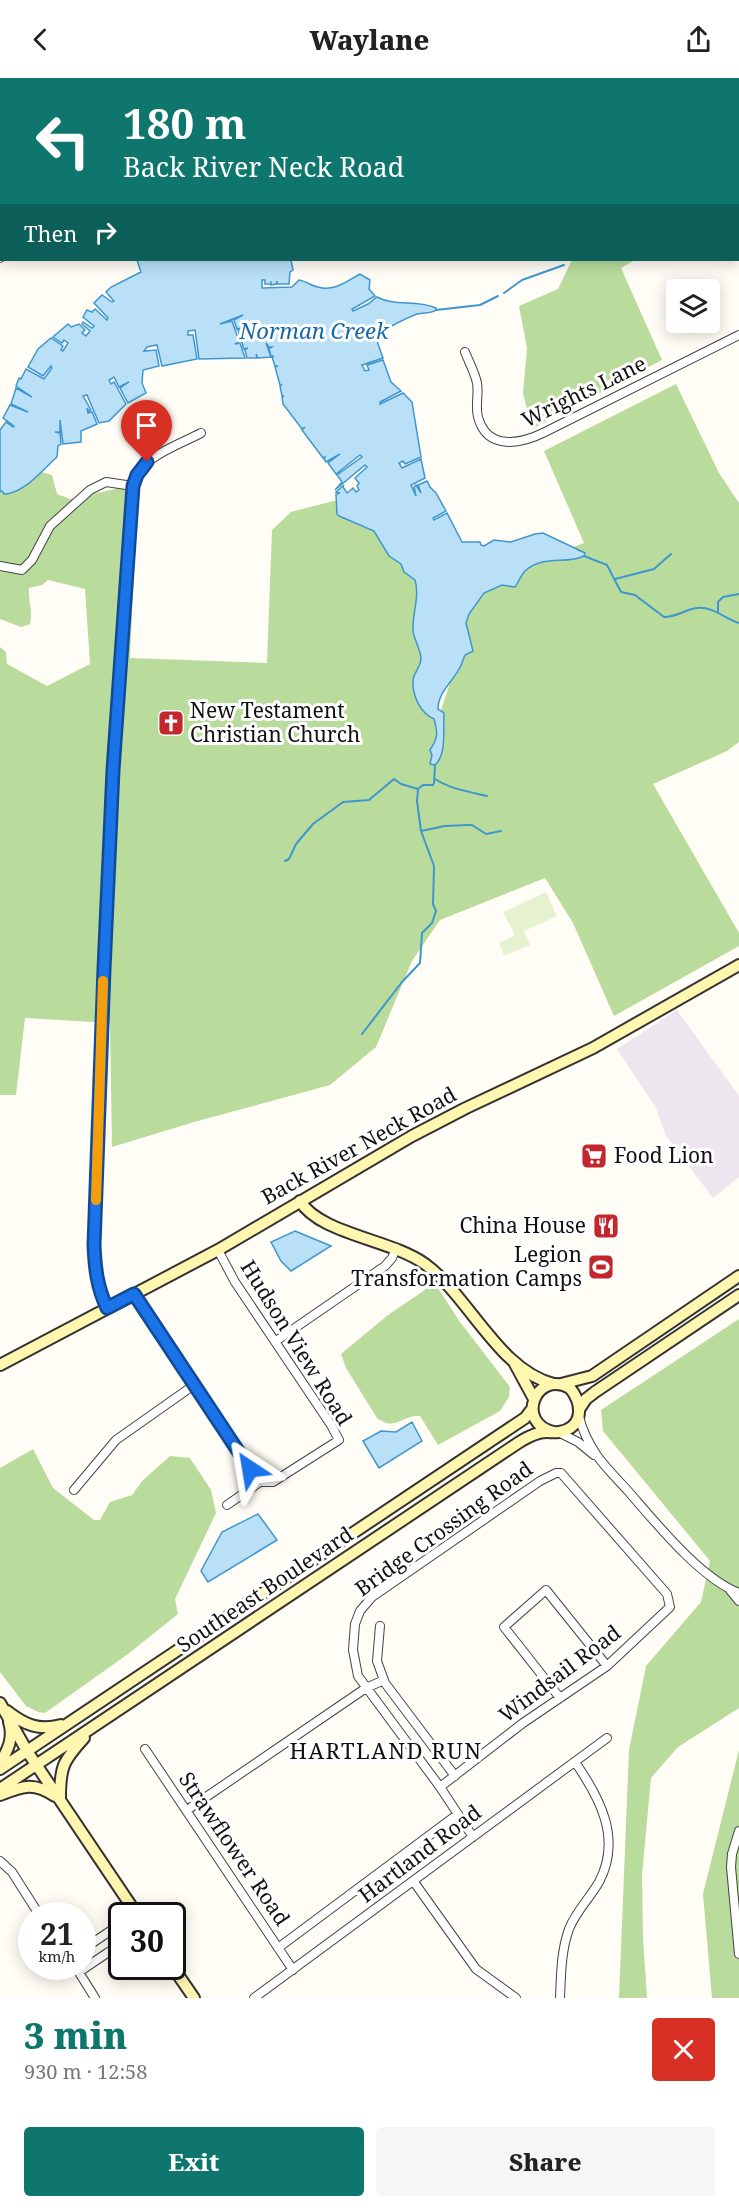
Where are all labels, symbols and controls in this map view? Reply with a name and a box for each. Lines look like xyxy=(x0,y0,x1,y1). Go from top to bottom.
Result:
text: Waylane xyxy=(310,21,429,58)
icon: back xyxy=(24,23,57,56)
icon: share xyxy=(682,23,715,56)
text: 180 m xyxy=(123,94,247,151)
icon: left xyxy=(24,102,102,180)
text: Back River Neck Road xyxy=(123,148,404,185)
icon: right xyxy=(89,216,122,249)
text: Then xyxy=(24,218,77,248)
map controls xyxy=(666,279,720,333)
button: layers xyxy=(666,279,720,333)
water label: Norman Creek xyxy=(239,315,390,345)
street label: Wrights Lane xyxy=(517,349,650,433)
pin xyxy=(121,400,172,462)
icon: arrive xyxy=(130,409,163,442)
place label: New Testament Christian Church xyxy=(190,696,360,748)
church icon: New Testament Christian Church xyxy=(156,708,186,738)
street label: Back River Neck Road xyxy=(256,1080,461,1210)
supermarket icon: Food Lion xyxy=(579,1141,609,1171)
place label: Food Lion xyxy=(614,1141,714,1169)
place label: China House xyxy=(459,1211,586,1239)
restaurant icon: China House xyxy=(591,1211,621,1241)
place label: Legion Transformation Camps xyxy=(351,1240,582,1292)
sports icon: Legion Transformation Camps xyxy=(586,1252,616,1282)
street label: Hudson View Road xyxy=(235,1255,359,1430)
position arrow xyxy=(218,1437,282,1501)
street label: Bridge Crossing Road xyxy=(349,1454,538,1602)
street label: Southeast Boulevard xyxy=(171,1520,358,1659)
street label: Windsail Road xyxy=(493,1618,626,1728)
district label: HARTLAND RUN xyxy=(290,1735,482,1765)
street label: Strawflower Road xyxy=(173,1766,297,1931)
street label: Hartland Road xyxy=(352,1798,486,1908)
speed limit sign: 30 xyxy=(108,1902,186,1980)
text: 21 xyxy=(40,1913,74,1954)
text: km/h xyxy=(39,1946,75,1966)
text: 3 min xyxy=(24,2011,127,2060)
button: close xyxy=(652,2018,715,2081)
text: 930 m · 12:58 xyxy=(24,2058,147,2085)
button: Exit xyxy=(24,2127,364,2196)
button: Share xyxy=(376,2127,715,2196)

